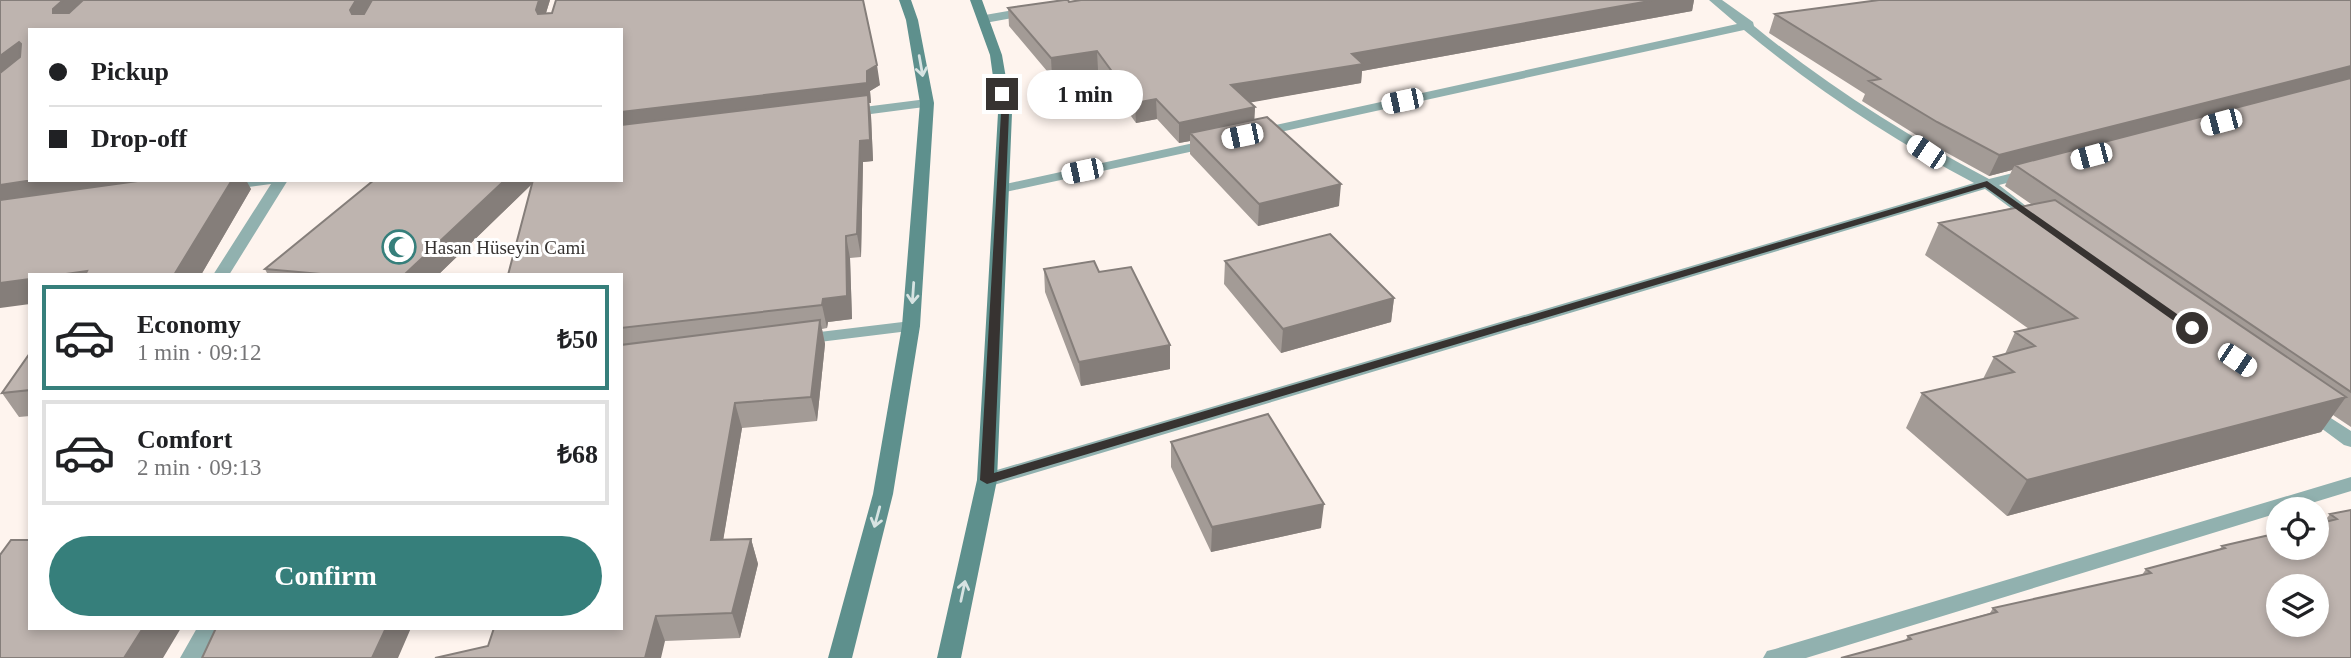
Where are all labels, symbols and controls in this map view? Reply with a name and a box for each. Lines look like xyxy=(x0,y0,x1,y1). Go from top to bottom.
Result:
one-way arrow xyxy=(915,54,928,77)
text: Pickup xyxy=(91,57,169,86)
callout: 1 min xyxy=(1026,70,1142,119)
route end xyxy=(986,78,1018,110)
text: 1 min xyxy=(1057,82,1113,107)
car xyxy=(1380,86,1425,116)
car xyxy=(2198,106,2245,138)
car xyxy=(1220,121,1265,151)
text: Drop-off xyxy=(91,124,187,153)
car xyxy=(1903,132,1950,172)
car xyxy=(2068,140,2115,172)
car xyxy=(1060,156,1105,186)
mosque icon: Hasan Hüseyin Cami xyxy=(380,228,418,266)
place label: Hasan Hüseyin Cami xyxy=(424,237,585,258)
one-way arrow xyxy=(906,281,919,303)
icon: car xyxy=(53,306,116,369)
text: Economy xyxy=(137,310,241,339)
route start xyxy=(2176,312,2208,344)
text: ₺50 xyxy=(557,325,598,354)
text: 1 min · 09:12 xyxy=(137,340,262,365)
car xyxy=(2214,340,2261,380)
icon: car xyxy=(53,421,116,484)
text: Comfort xyxy=(137,425,232,454)
text: ₺68 xyxy=(557,440,598,469)
text: 2 min · 09:13 xyxy=(137,455,262,480)
map controls xyxy=(2266,497,2329,637)
button: locate xyxy=(2266,497,2329,560)
one-way arrow xyxy=(870,505,883,528)
button: Confirm xyxy=(49,536,602,616)
button: layers xyxy=(2266,574,2329,637)
one-way arrow xyxy=(957,580,971,603)

